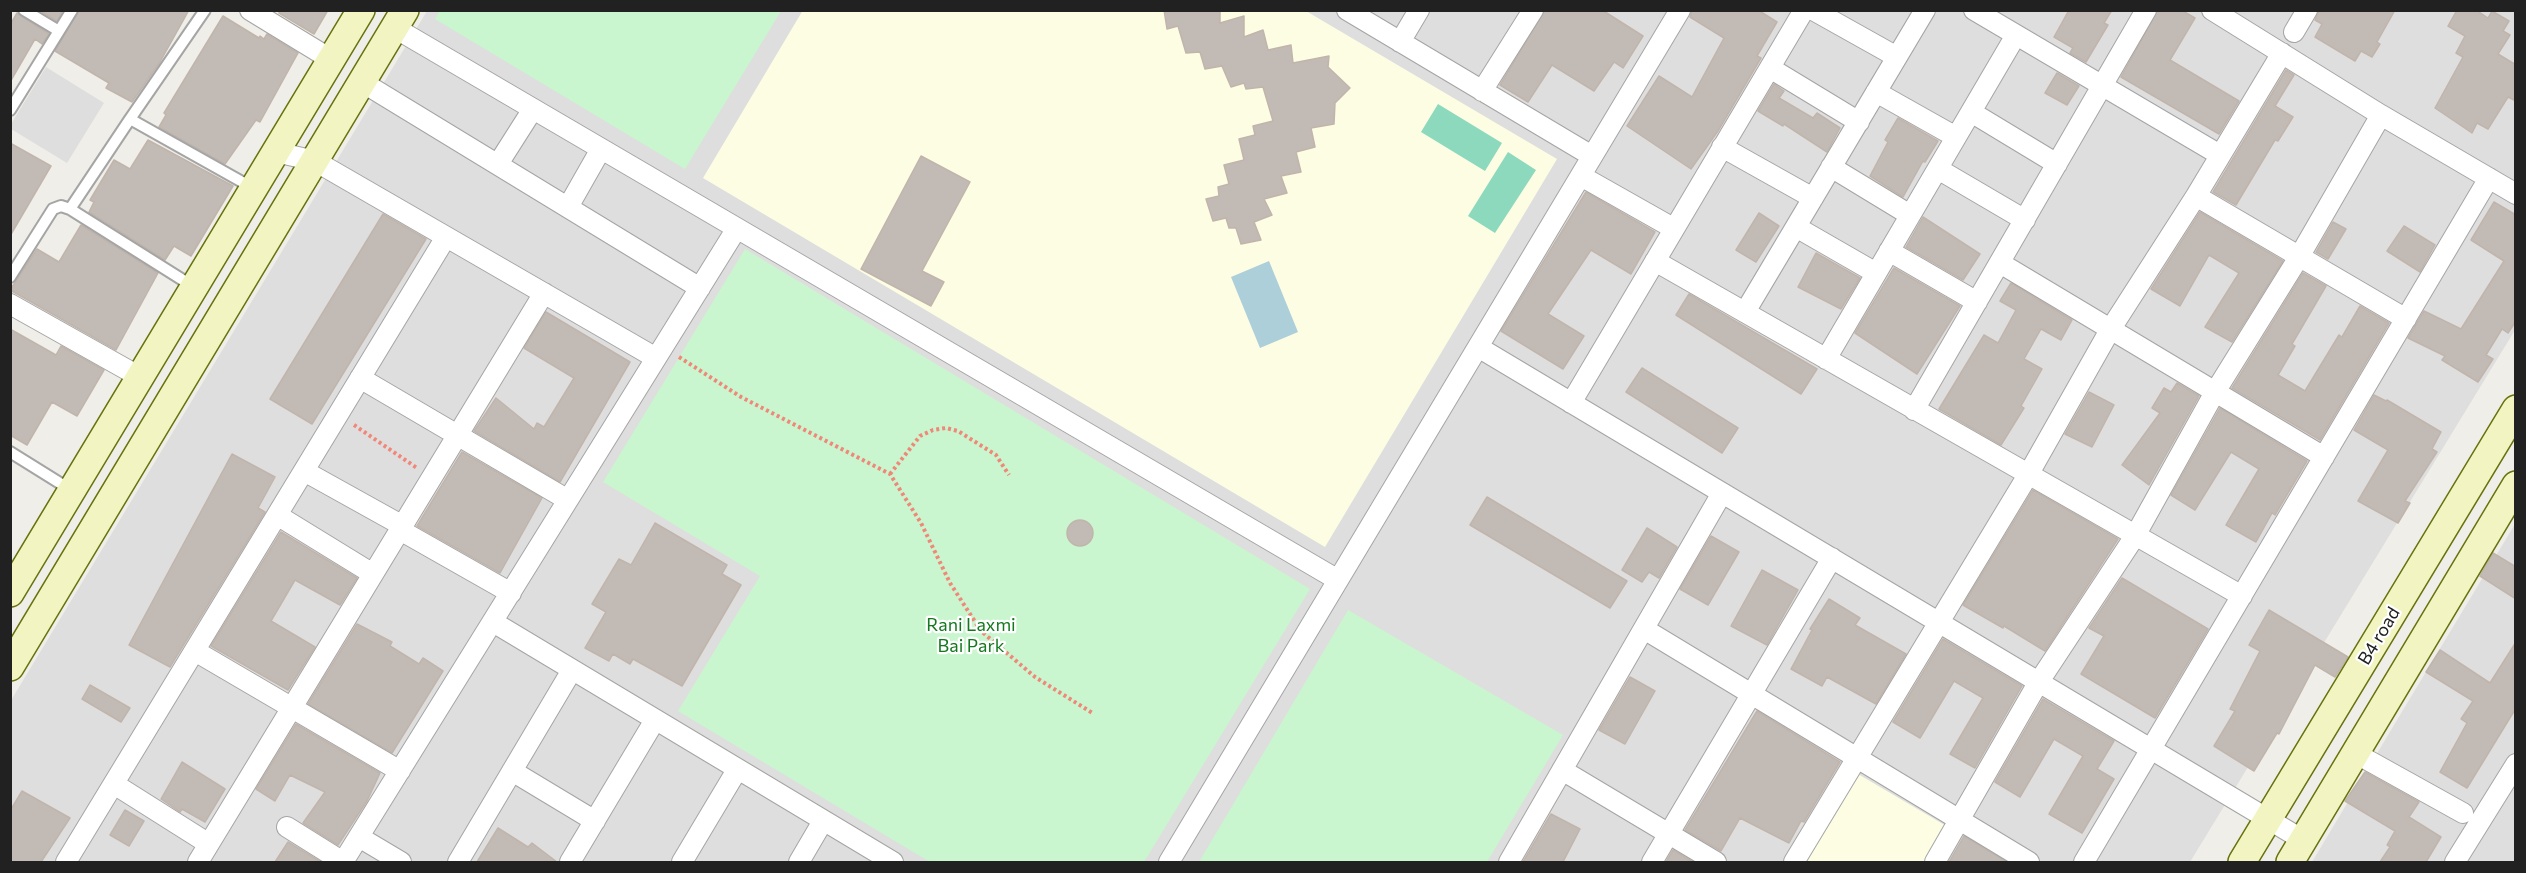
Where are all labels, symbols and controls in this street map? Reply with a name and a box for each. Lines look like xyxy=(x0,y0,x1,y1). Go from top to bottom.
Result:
street label: B4 road xyxy=(2353,603,2405,669)
park label: Rani Laxmi Bai Park xyxy=(926,614,1016,656)

